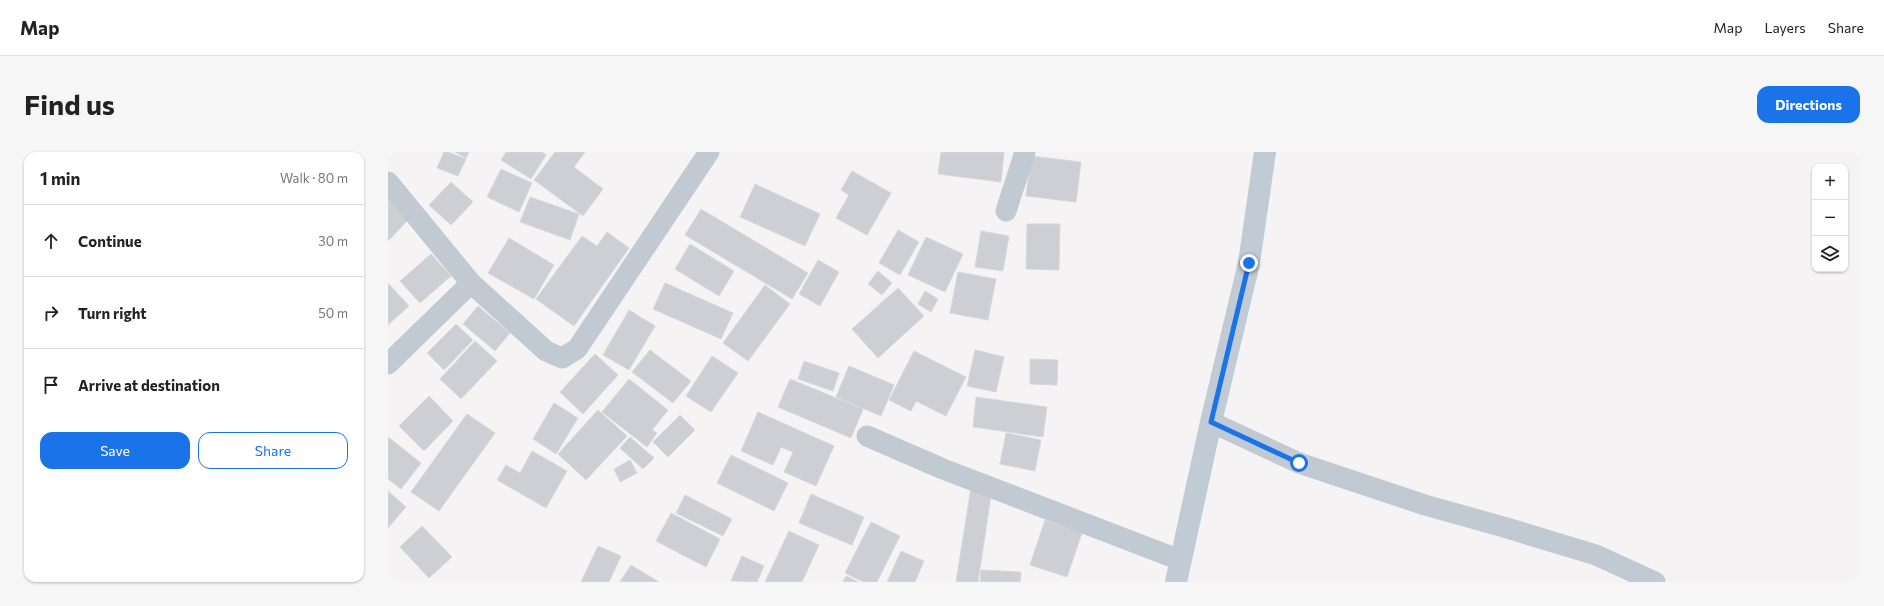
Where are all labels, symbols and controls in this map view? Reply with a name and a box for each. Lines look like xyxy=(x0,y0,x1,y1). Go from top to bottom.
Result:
text: Map xyxy=(20,16,59,39)
text: Map xyxy=(1714,19,1742,36)
text: Layers xyxy=(1764,19,1806,36)
text: Share xyxy=(1828,19,1864,36)
button: Directions xyxy=(1757,86,1860,123)
text: Find us xyxy=(24,87,115,121)
map controls xyxy=(1812,164,1848,272)
button: + xyxy=(1812,164,1848,200)
text: 1 min xyxy=(40,168,80,189)
text: Walk · 80 m xyxy=(280,170,348,186)
button: − xyxy=(1812,200,1848,236)
icon: ahead xyxy=(40,230,62,252)
text: Continue xyxy=(78,232,142,250)
text: 30 m xyxy=(318,233,348,249)
button: layers xyxy=(1812,236,1848,272)
route end xyxy=(1240,254,1258,272)
icon: right xyxy=(40,302,62,324)
text: Turn right xyxy=(78,304,147,322)
text: 50 m xyxy=(318,305,348,321)
icon: arrive xyxy=(40,374,62,396)
text: Arrive at destination xyxy=(78,376,220,394)
button: Save xyxy=(40,432,190,469)
button: Share xyxy=(198,432,348,469)
route start xyxy=(1290,454,1308,472)

